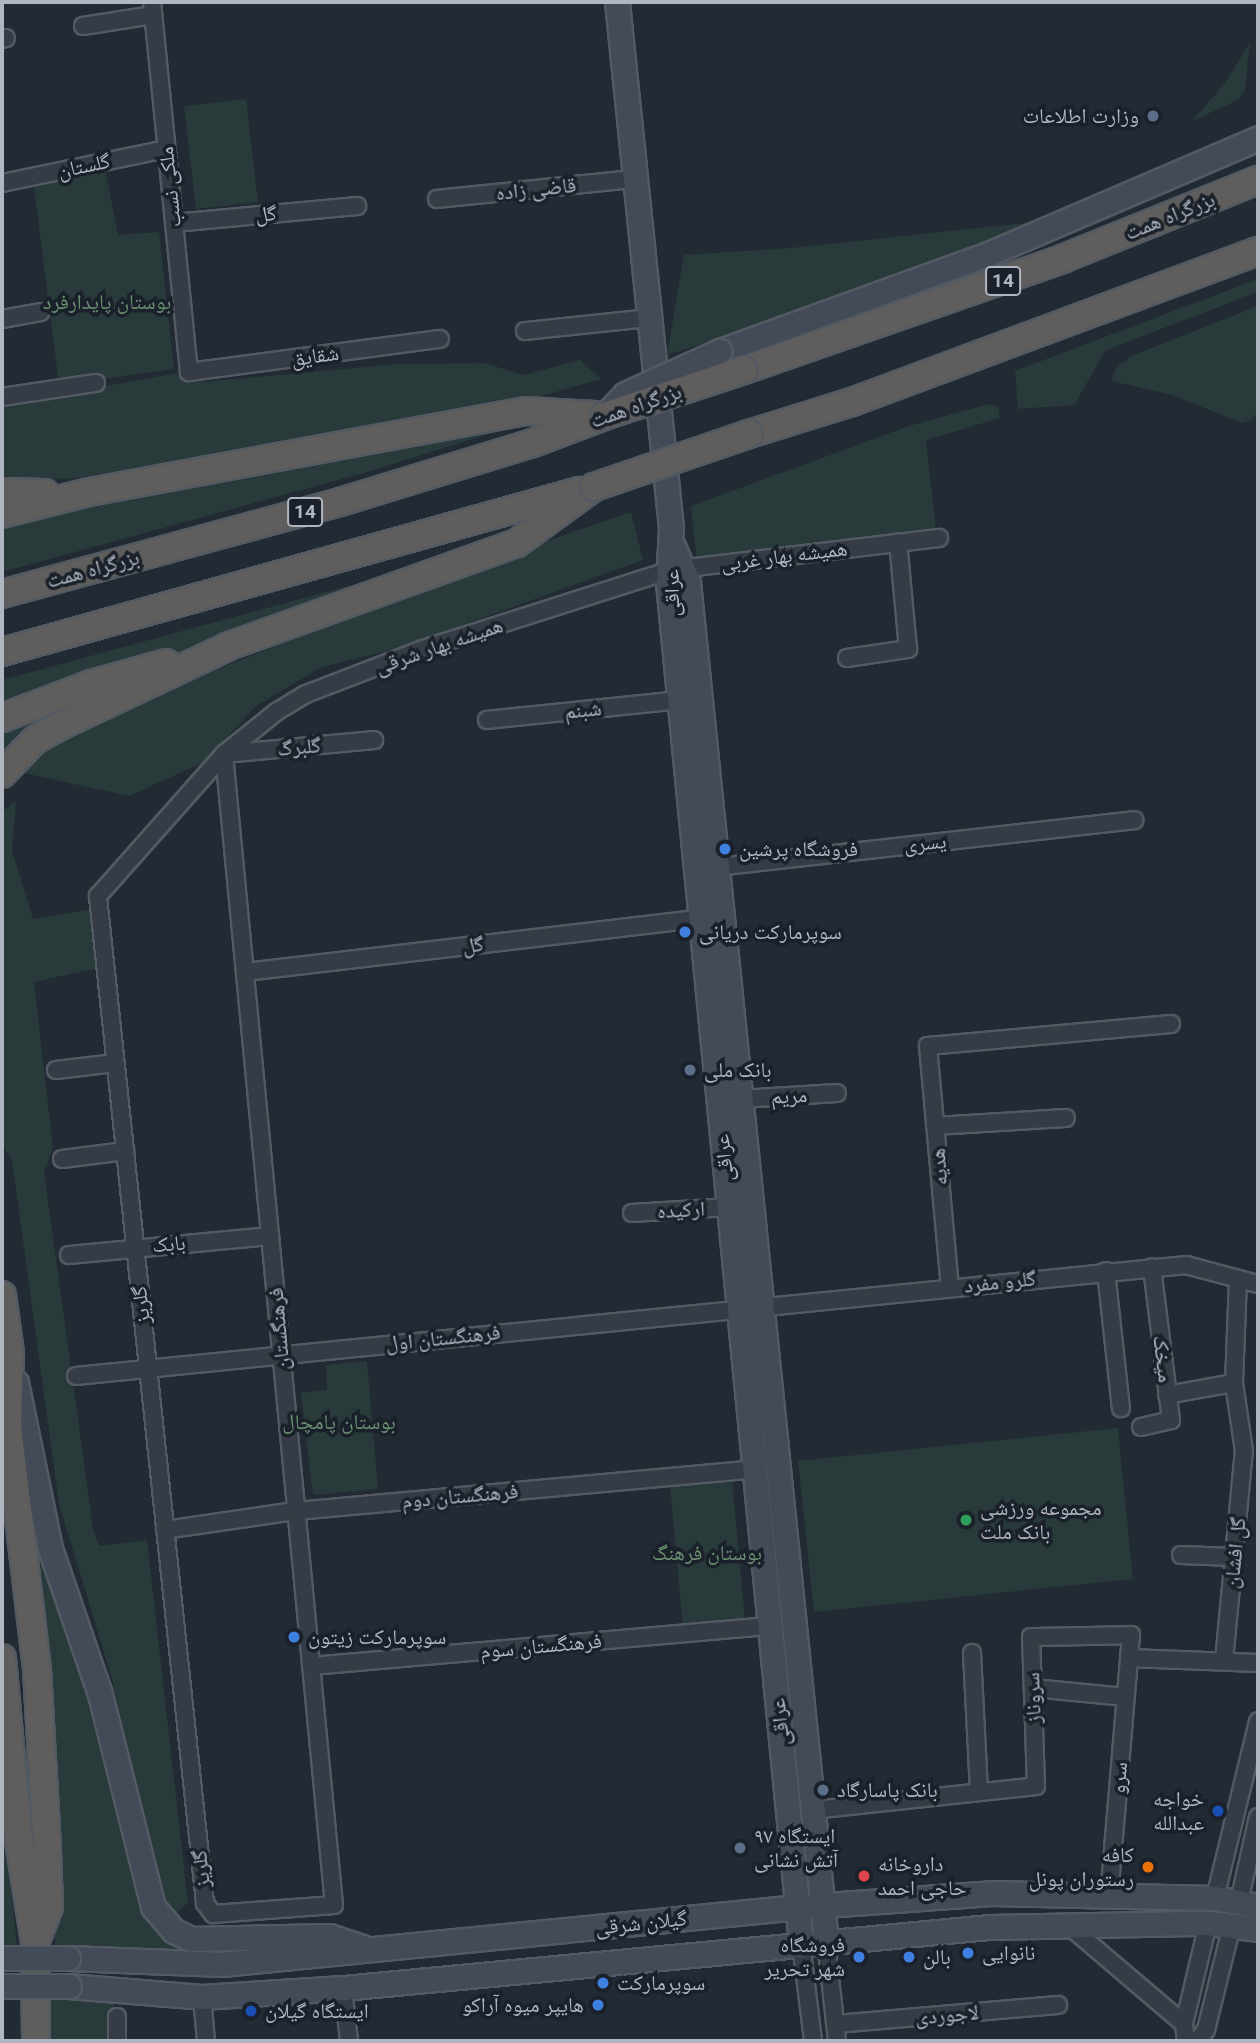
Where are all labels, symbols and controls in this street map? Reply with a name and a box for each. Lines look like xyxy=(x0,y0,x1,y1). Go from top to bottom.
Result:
place label: وزارت اطلاعات xyxy=(1023,103,1139,129)
marker: وزارت اطلاعات xyxy=(1145,108,1161,124)
street label: ملکی نسب xyxy=(153,145,187,229)
street label: گلستان xyxy=(55,148,113,184)
street label: قاضی زاده xyxy=(495,172,577,206)
street label: بزرگراه همت xyxy=(1121,187,1219,245)
street label: گل xyxy=(254,201,278,227)
road number: 14 xyxy=(984,266,1022,296)
park label: بوستان پایدارفرد xyxy=(43,289,171,315)
street label: شقایق xyxy=(290,340,340,372)
street label: بزرگراه همت xyxy=(587,379,685,433)
road number: 14 xyxy=(286,496,324,527)
street label: همیشه بهار غربی xyxy=(719,536,849,576)
street label: بزرگراه همت xyxy=(44,545,142,593)
street label: عراقی xyxy=(659,569,685,617)
street label: همیشه بهار شرقی xyxy=(372,612,506,680)
street label: شبنم xyxy=(563,696,603,724)
street label: گلبرگ xyxy=(276,733,322,761)
street label: یسری xyxy=(903,828,947,858)
place label: فروشگاه پرشین xyxy=(739,836,858,862)
marker: فروشگاه پرشین xyxy=(717,841,733,857)
place label: سوپرمارکت دریانی xyxy=(699,919,842,945)
marker: سوپرمارکت دریانی xyxy=(677,924,693,940)
street label: گل xyxy=(461,931,485,959)
place label: بانک ملی xyxy=(704,1057,772,1083)
marker: بانک ملی xyxy=(682,1062,698,1078)
street label: مریم xyxy=(770,1082,808,1110)
street label: عراقی xyxy=(709,1133,739,1183)
street label: هدیه xyxy=(925,1147,953,1187)
street label: ارکیده xyxy=(656,1196,706,1224)
street label: بابک xyxy=(151,1230,187,1258)
street label: گلرو مفرد xyxy=(963,1266,1037,1298)
street label: گلریز xyxy=(126,1285,156,1325)
street label: فرهنگستان xyxy=(263,1287,295,1371)
street label: فرهنگستان اول xyxy=(384,1319,502,1357)
street label: میخک xyxy=(1148,1334,1178,1384)
park label: بوستان پامچال xyxy=(282,1409,396,1435)
street label: فرهنگستان دوم xyxy=(401,1478,519,1514)
place label: مجموعه ورزشی بانک ملت xyxy=(980,1495,1102,1545)
marker: مجموعه ورزشی بانک ملت xyxy=(958,1512,974,1528)
street label: گل افشان xyxy=(1219,1516,1251,1590)
park label: بوستان فرهنگ xyxy=(652,1540,762,1566)
place label: سوپرمارکت زیتون xyxy=(308,1624,446,1650)
street label: فرهنگستان سوم xyxy=(479,1628,603,1664)
marker: سوپرمارکت زیتون xyxy=(286,1629,302,1645)
street label: سروناز xyxy=(1020,1672,1046,1724)
street label: عراقی xyxy=(765,1697,795,1747)
street label: سرو xyxy=(1105,1761,1133,1795)
place label: بانک پاسارگاد xyxy=(837,1777,938,1803)
marker: بانک پاسارگاد xyxy=(815,1782,831,1798)
place label: خواجه عبدالله xyxy=(1153,1786,1204,1836)
marker: خواجه عبدالله xyxy=(1210,1803,1226,1819)
place label: ایستگاه ۹۷ آتش نشانی xyxy=(754,1823,838,1873)
marker: ایستگاه ۹۷ آتش نشانی xyxy=(732,1840,748,1856)
place label: کافه رستوران پونل xyxy=(1029,1842,1134,1892)
street label: گلریز xyxy=(186,1849,216,1889)
place label: داروخانه حاجی احمد xyxy=(878,1851,967,1901)
marker: کافه رستوران پونل xyxy=(1140,1859,1156,1875)
marker: داروخانه حاجی احمد xyxy=(856,1868,872,1884)
street label: گیلان شرقی xyxy=(594,1906,688,1940)
place label: فروشگاه شهر تحریر xyxy=(764,1932,845,1982)
place label: نانوایی xyxy=(982,1940,1035,1966)
place label: بالن xyxy=(923,1944,951,1970)
marker: نانوایی xyxy=(960,1945,976,1961)
marker: فروشگاه شهر تحریر xyxy=(851,1949,867,1965)
marker: بالن xyxy=(901,1949,917,1965)
place label: سوپرمارکت xyxy=(617,1970,705,1996)
marker: سوپرمارکت xyxy=(595,1975,611,1991)
place label: هایپر میوه آراکو xyxy=(462,1992,584,2018)
marker: هایپر میوه آراکو xyxy=(590,1997,606,2013)
place label: ایستگاه گیلان xyxy=(265,1998,369,2024)
street label: لاجوردی xyxy=(914,2000,980,2030)
marker: ایستگاه گیلان xyxy=(243,2003,259,2019)

